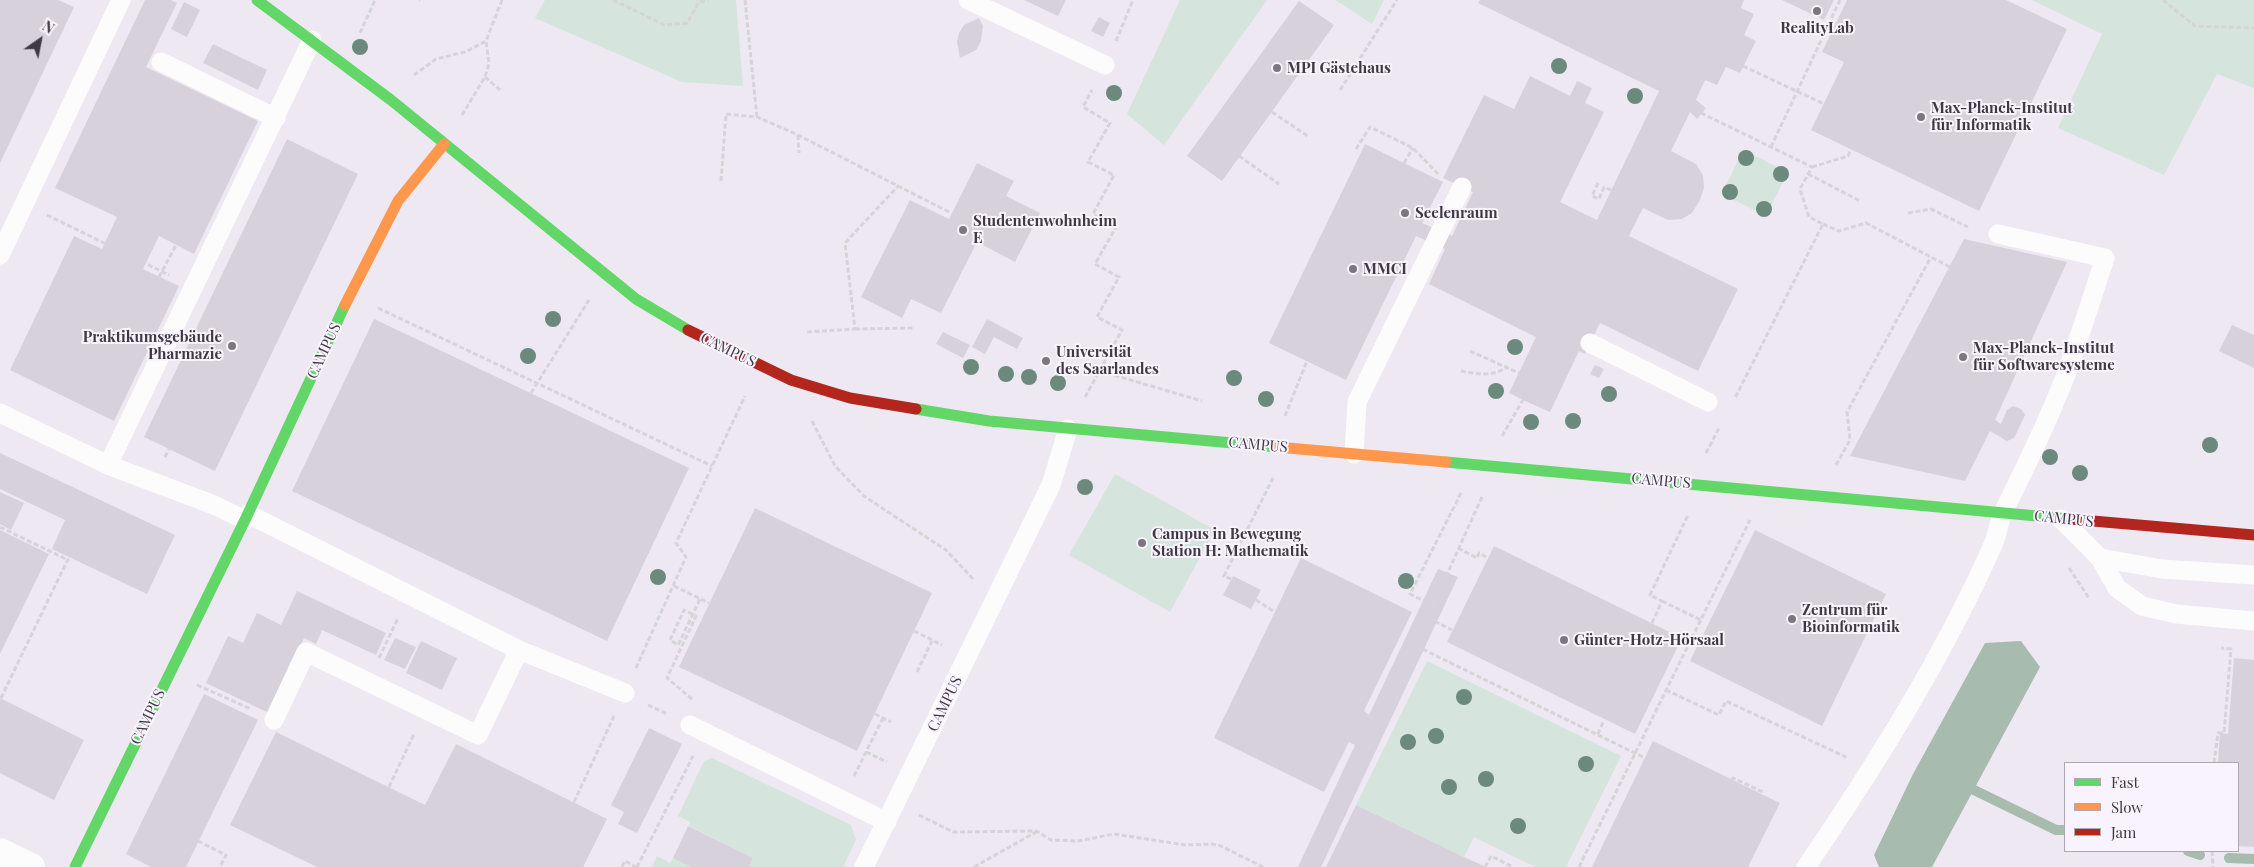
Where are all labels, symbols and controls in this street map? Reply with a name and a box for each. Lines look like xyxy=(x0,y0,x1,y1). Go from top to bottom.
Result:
marker: RealityLab xyxy=(1811,5,1823,17)
north arrow xyxy=(15,15,65,65)
text: N xyxy=(39,16,58,38)
place label: RealityLab xyxy=(1780,19,1854,37)
place label: MPI Gästehaus xyxy=(1287,59,1391,77)
marker: MPI Gästehaus xyxy=(1271,62,1283,74)
place label: Max-Planck-Institut für Informatik xyxy=(1931,99,2073,134)
marker: Max-Planck-Institut für Informatik xyxy=(1915,111,1927,123)
place label: Seelenraum xyxy=(1415,204,1498,222)
marker: Seelenraum xyxy=(1399,207,1411,219)
place label: Studentenwohnheim E xyxy=(973,212,1117,247)
marker: Studentenwohnheim E xyxy=(957,224,969,236)
place label: MMCI xyxy=(1363,260,1407,278)
marker: MMCI xyxy=(1347,263,1359,275)
street label: CAMPUS xyxy=(303,320,345,382)
place label: Praktikumsgebäude Pharmazie xyxy=(83,328,222,363)
street label: CAMPUS xyxy=(697,329,759,371)
place label: Max-Planck-Institut für Softwaresysteme xyxy=(1973,339,2115,374)
marker: Praktikumsgebäude Pharmazie xyxy=(226,340,238,352)
place label: Universität des Saarlandes xyxy=(1056,343,1159,378)
marker: Max-Planck-Institut für Softwaresysteme xyxy=(1957,351,1969,363)
marker: Universität des Saarlandes xyxy=(1040,355,1052,367)
street label: CAMPUS xyxy=(1228,433,1288,457)
street label: CAMPUS xyxy=(1631,469,1691,493)
street label: CAMPUS xyxy=(2033,507,2095,531)
place label: Campus in Bewegung Station H: Mathematik xyxy=(1152,525,1308,560)
marker: Campus in Bewegung Station H: Mathematik xyxy=(1136,537,1148,549)
place label: Zentrum für Bioinformatik xyxy=(1802,601,1900,636)
marker: Zentrum für Bioinformatik xyxy=(1786,613,1798,625)
place label: Günter-Hotz-Hörsaal xyxy=(1574,631,1724,649)
marker: Günter-Hotz-Hörsaal xyxy=(1558,634,1570,646)
street label: CAMPUS xyxy=(924,673,966,735)
street label: CAMPUS xyxy=(127,686,169,748)
legend xyxy=(2064,762,2239,852)
text: Fast xyxy=(2111,772,2139,792)
text: Slow xyxy=(2111,797,2143,817)
text: Jam xyxy=(2111,822,2136,842)

